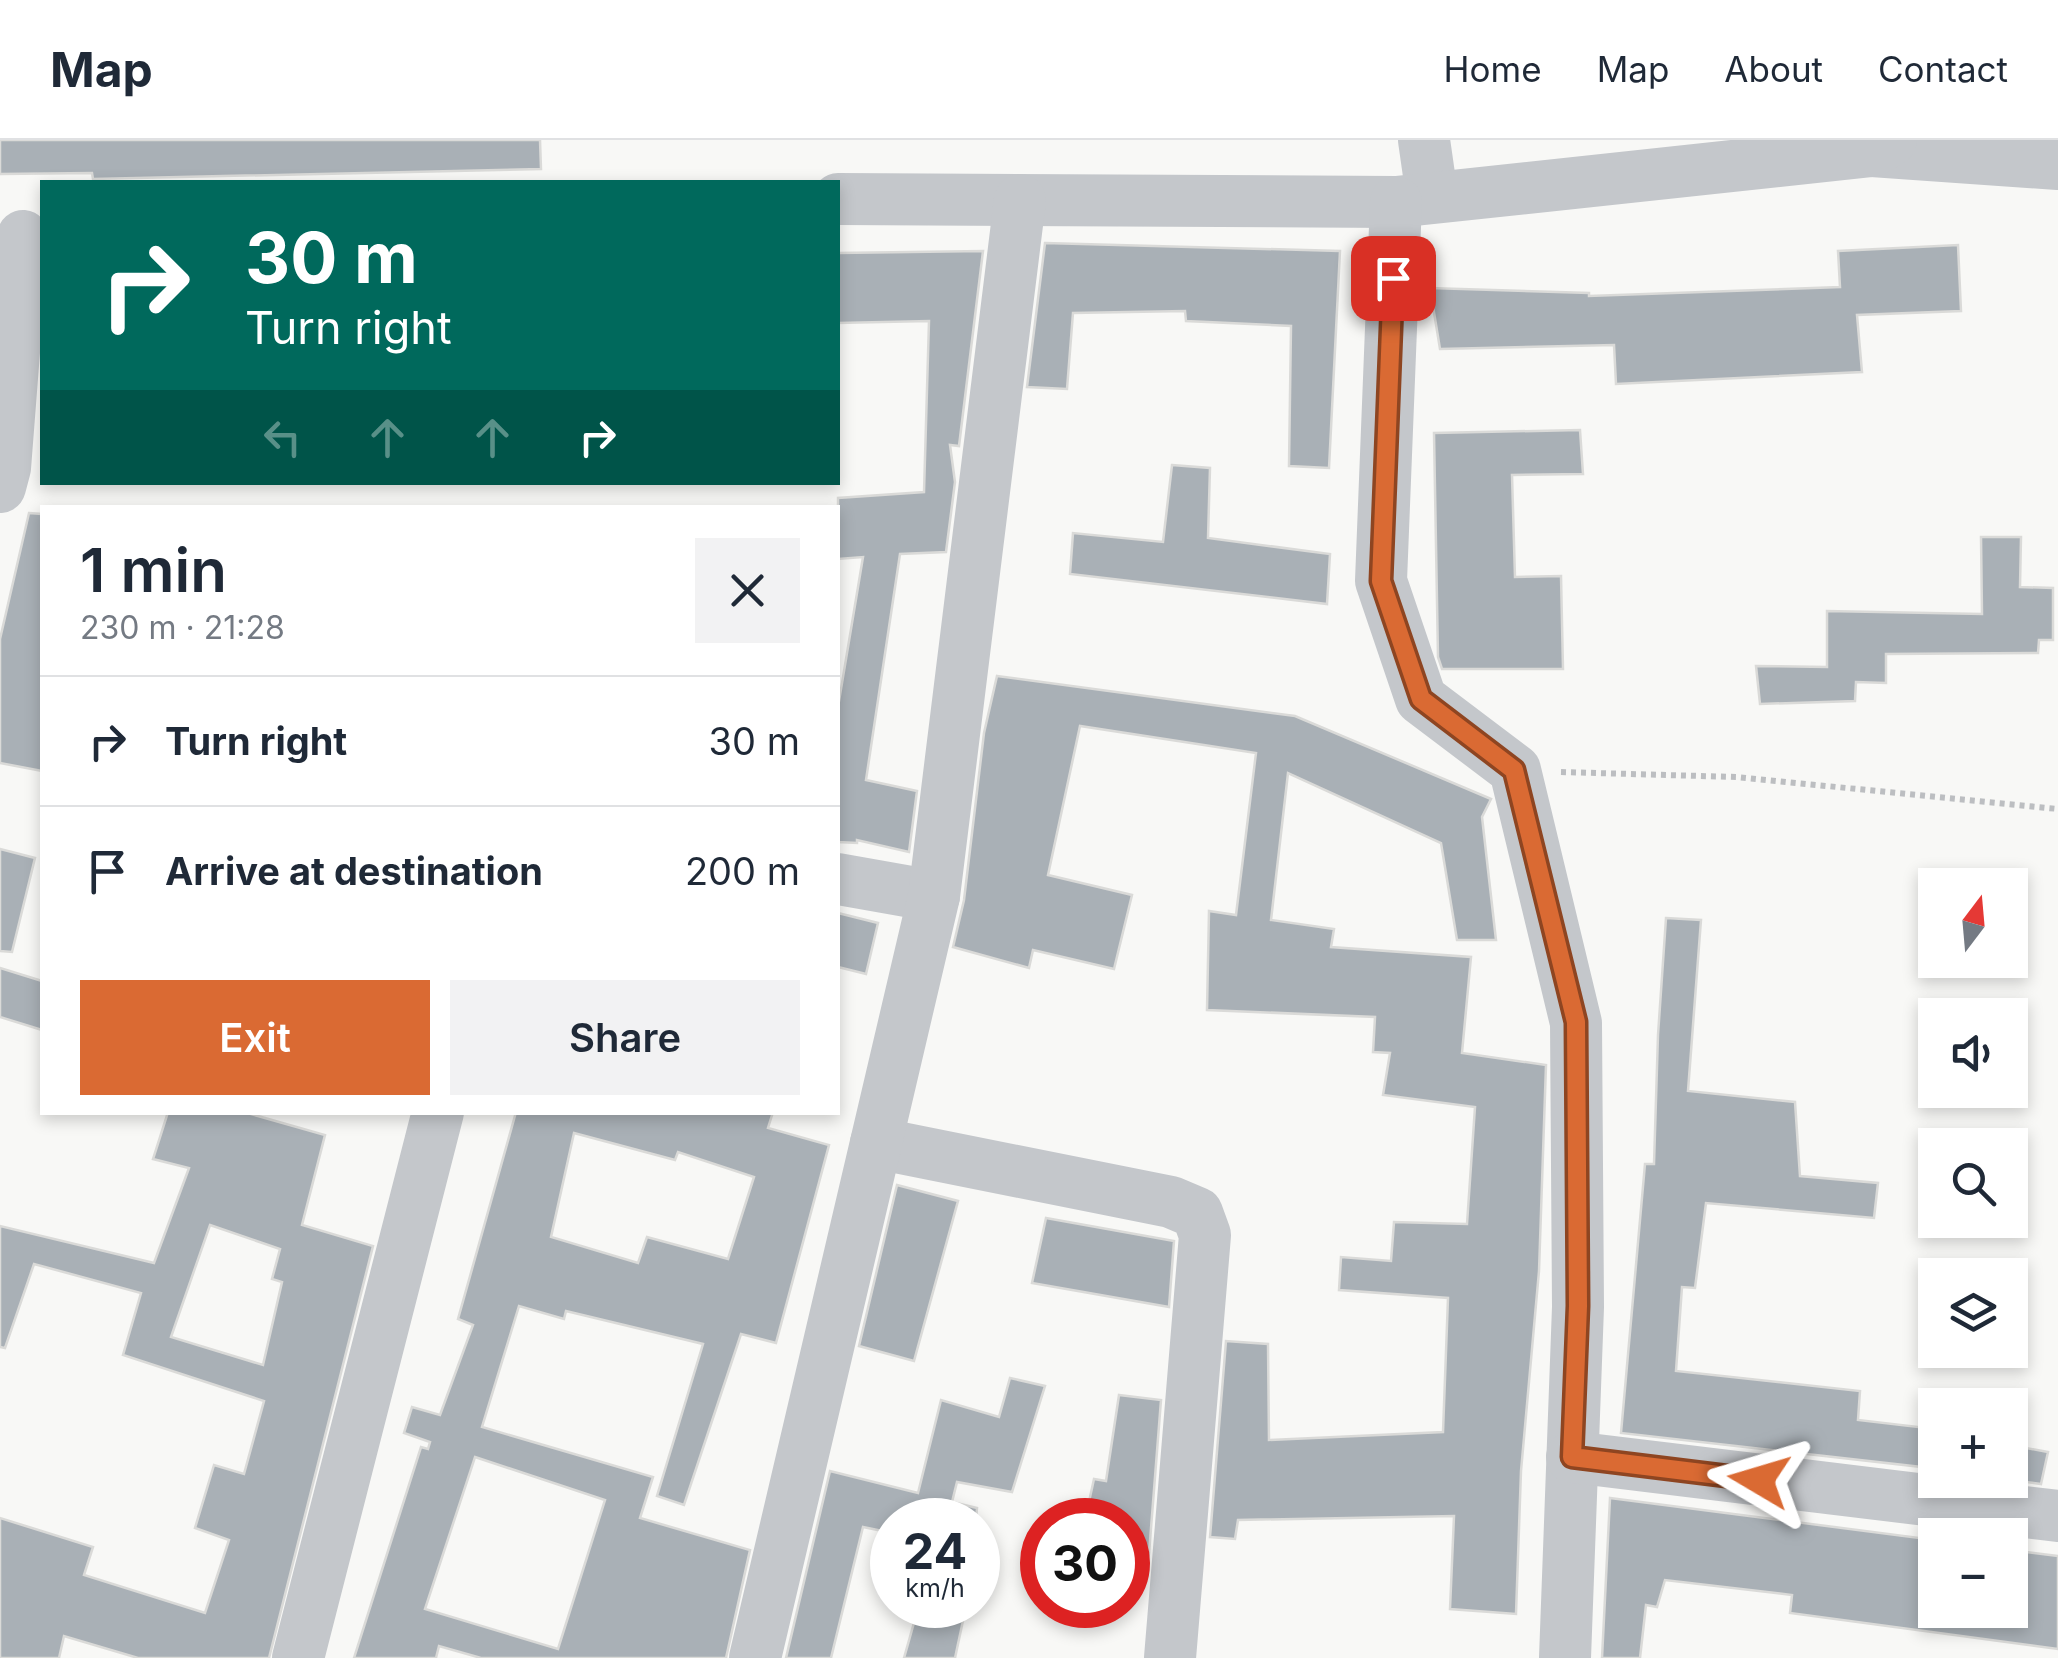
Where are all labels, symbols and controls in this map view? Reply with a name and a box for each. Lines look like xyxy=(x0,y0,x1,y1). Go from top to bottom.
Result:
text: Map xyxy=(50,40,153,99)
text: Home xyxy=(1444,48,1542,90)
text: Map xyxy=(1597,48,1669,90)
text: About xyxy=(1724,48,1823,90)
text: Contact xyxy=(1878,48,2008,90)
text: 30 m xyxy=(245,215,418,300)
icon: right xyxy=(80,220,210,350)
pin xyxy=(1351,236,1436,321)
icon: arrive xyxy=(1366,251,1421,306)
text: Turn right xyxy=(245,300,452,355)
icon: left xyxy=(255,410,310,465)
icon: ahead xyxy=(360,410,415,465)
icon: ahead xyxy=(465,410,520,465)
icon: right xyxy=(570,410,625,465)
text: 1 min xyxy=(80,534,227,606)
button: close xyxy=(695,538,800,643)
text: 230 m · 21:28 xyxy=(80,608,285,647)
icon: right xyxy=(80,714,135,769)
text: Turn right xyxy=(165,718,347,764)
text: 30 m xyxy=(709,718,800,764)
icon: arrive xyxy=(80,844,135,899)
text: Arrive at destination xyxy=(165,848,543,894)
text: 200 m xyxy=(685,848,800,894)
north arrow xyxy=(1918,868,2028,978)
map controls xyxy=(1918,868,2028,1628)
button: Exit xyxy=(80,980,430,1095)
button: Share xyxy=(450,980,800,1095)
button: sound xyxy=(1918,998,2028,1108)
button: search xyxy=(1918,1128,2028,1238)
button: layers xyxy=(1918,1258,2028,1368)
button: + xyxy=(1918,1388,2028,1498)
position arrow xyxy=(1707,1428,1811,1532)
speed limit sign: 30 xyxy=(1020,1498,1150,1628)
button: − xyxy=(1918,1518,2028,1628)
text: 24 xyxy=(903,1521,967,1581)
text: km/h xyxy=(905,1573,965,1603)

